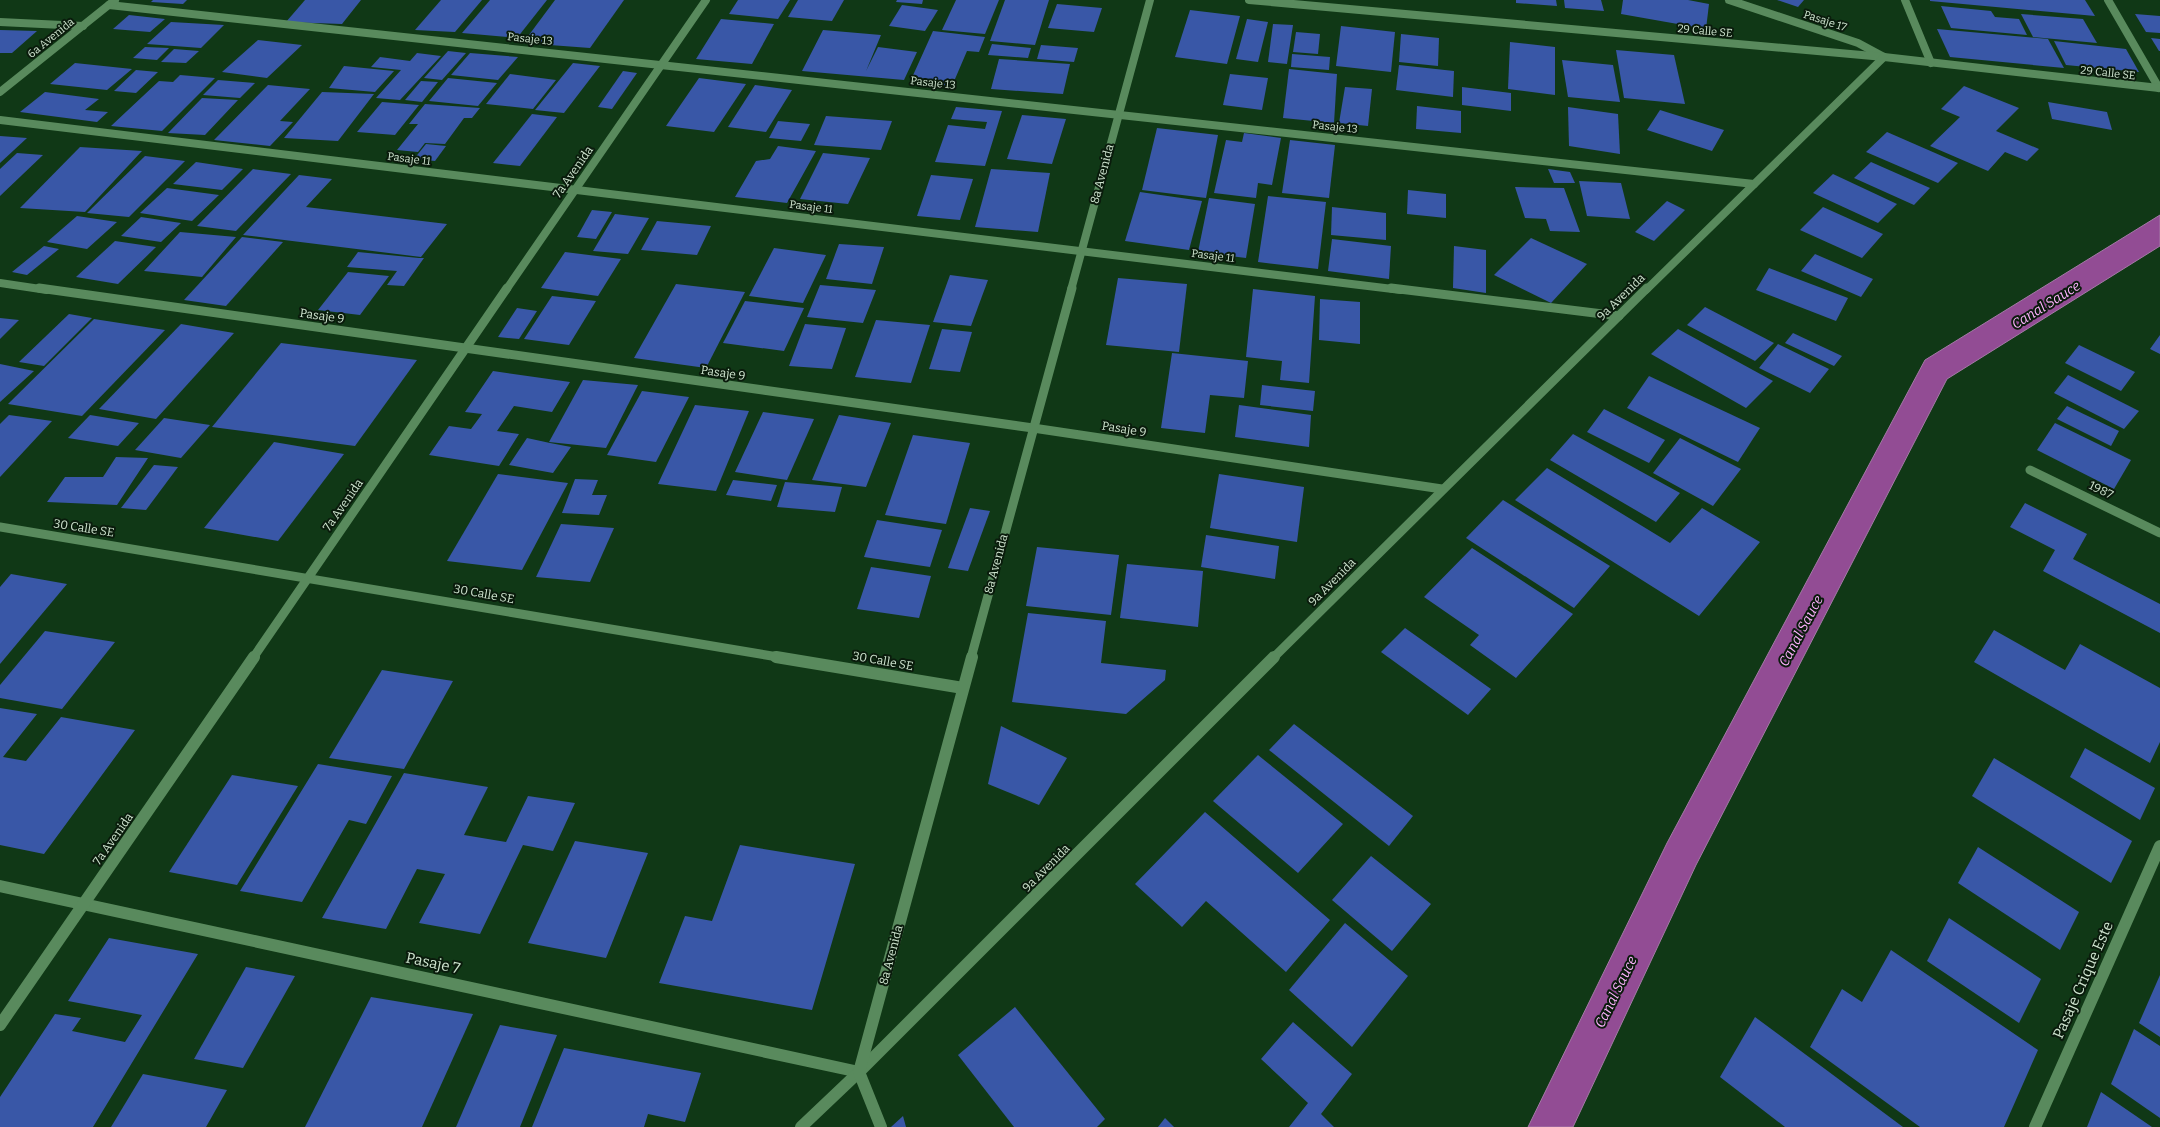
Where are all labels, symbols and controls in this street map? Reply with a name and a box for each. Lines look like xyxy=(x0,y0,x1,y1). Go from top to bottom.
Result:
street label: Pasaje 17 xyxy=(1802,8,1849,34)
street label: 6a Avenida xyxy=(25,15,77,61)
street label: 29 Calle SE xyxy=(1677,22,1733,40)
street label: Pasaje 13 xyxy=(507,30,553,48)
street label: 29 Calle SE xyxy=(2080,64,2136,82)
street label: Pasaje 13 xyxy=(910,74,956,92)
street label: Pasaje 13 xyxy=(1312,118,1358,136)
street label: 8a Avenida xyxy=(1087,142,1117,205)
street label: 7a Avenida xyxy=(550,143,596,201)
street label: Pasaje 11 xyxy=(387,150,432,168)
street label: Pasaje 11 xyxy=(789,198,834,216)
street label: Pasaje 11 xyxy=(1191,247,1236,265)
street label: 9a Avenida xyxy=(1594,270,1648,323)
water label: Canal Sauce xyxy=(2009,277,2083,333)
street label: Pasaje 9 xyxy=(299,306,345,326)
street label: Pasaje 9 xyxy=(700,363,746,383)
street label: Pasaje 9 xyxy=(1101,419,1147,439)
street label: 7a Avenida xyxy=(320,476,366,534)
street label: 1987 xyxy=(2087,478,2115,502)
street label: 30 Calle SE xyxy=(53,516,115,540)
street label: 8a Avenida xyxy=(981,532,1011,595)
street label: 9a Avenida xyxy=(1305,555,1359,609)
street label: 30 Calle SE xyxy=(453,582,515,606)
water label: Canal Sauce xyxy=(1775,593,1827,669)
street label: 30 Calle SE xyxy=(852,649,914,673)
street label: 7a Avenida xyxy=(90,810,136,868)
street label: 9a Avenida xyxy=(1019,841,1073,895)
street label: Pasaje Crique Este xyxy=(2049,919,2117,1041)
street label: 8a Avenida xyxy=(876,923,906,986)
street label: Pasaje 7 xyxy=(404,948,462,978)
water label: Canal Sauce xyxy=(1591,953,1641,1031)

